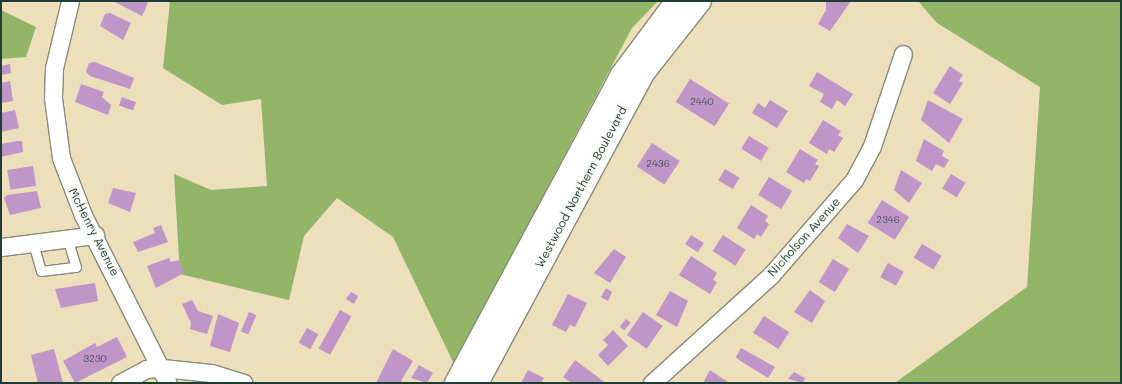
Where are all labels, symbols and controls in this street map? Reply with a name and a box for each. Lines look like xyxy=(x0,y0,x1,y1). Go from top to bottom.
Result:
house number: 2440 xyxy=(690,96,714,108)
street label: Westwood Northern Boulevard xyxy=(532,104,630,270)
house number: 2436 xyxy=(646,158,670,170)
street label: McHenry Avenue xyxy=(66,186,122,278)
street label: Nicholson Avenue xyxy=(765,194,843,280)
house number: 2346 xyxy=(876,214,900,226)
house number: 3230 xyxy=(83,353,107,365)

